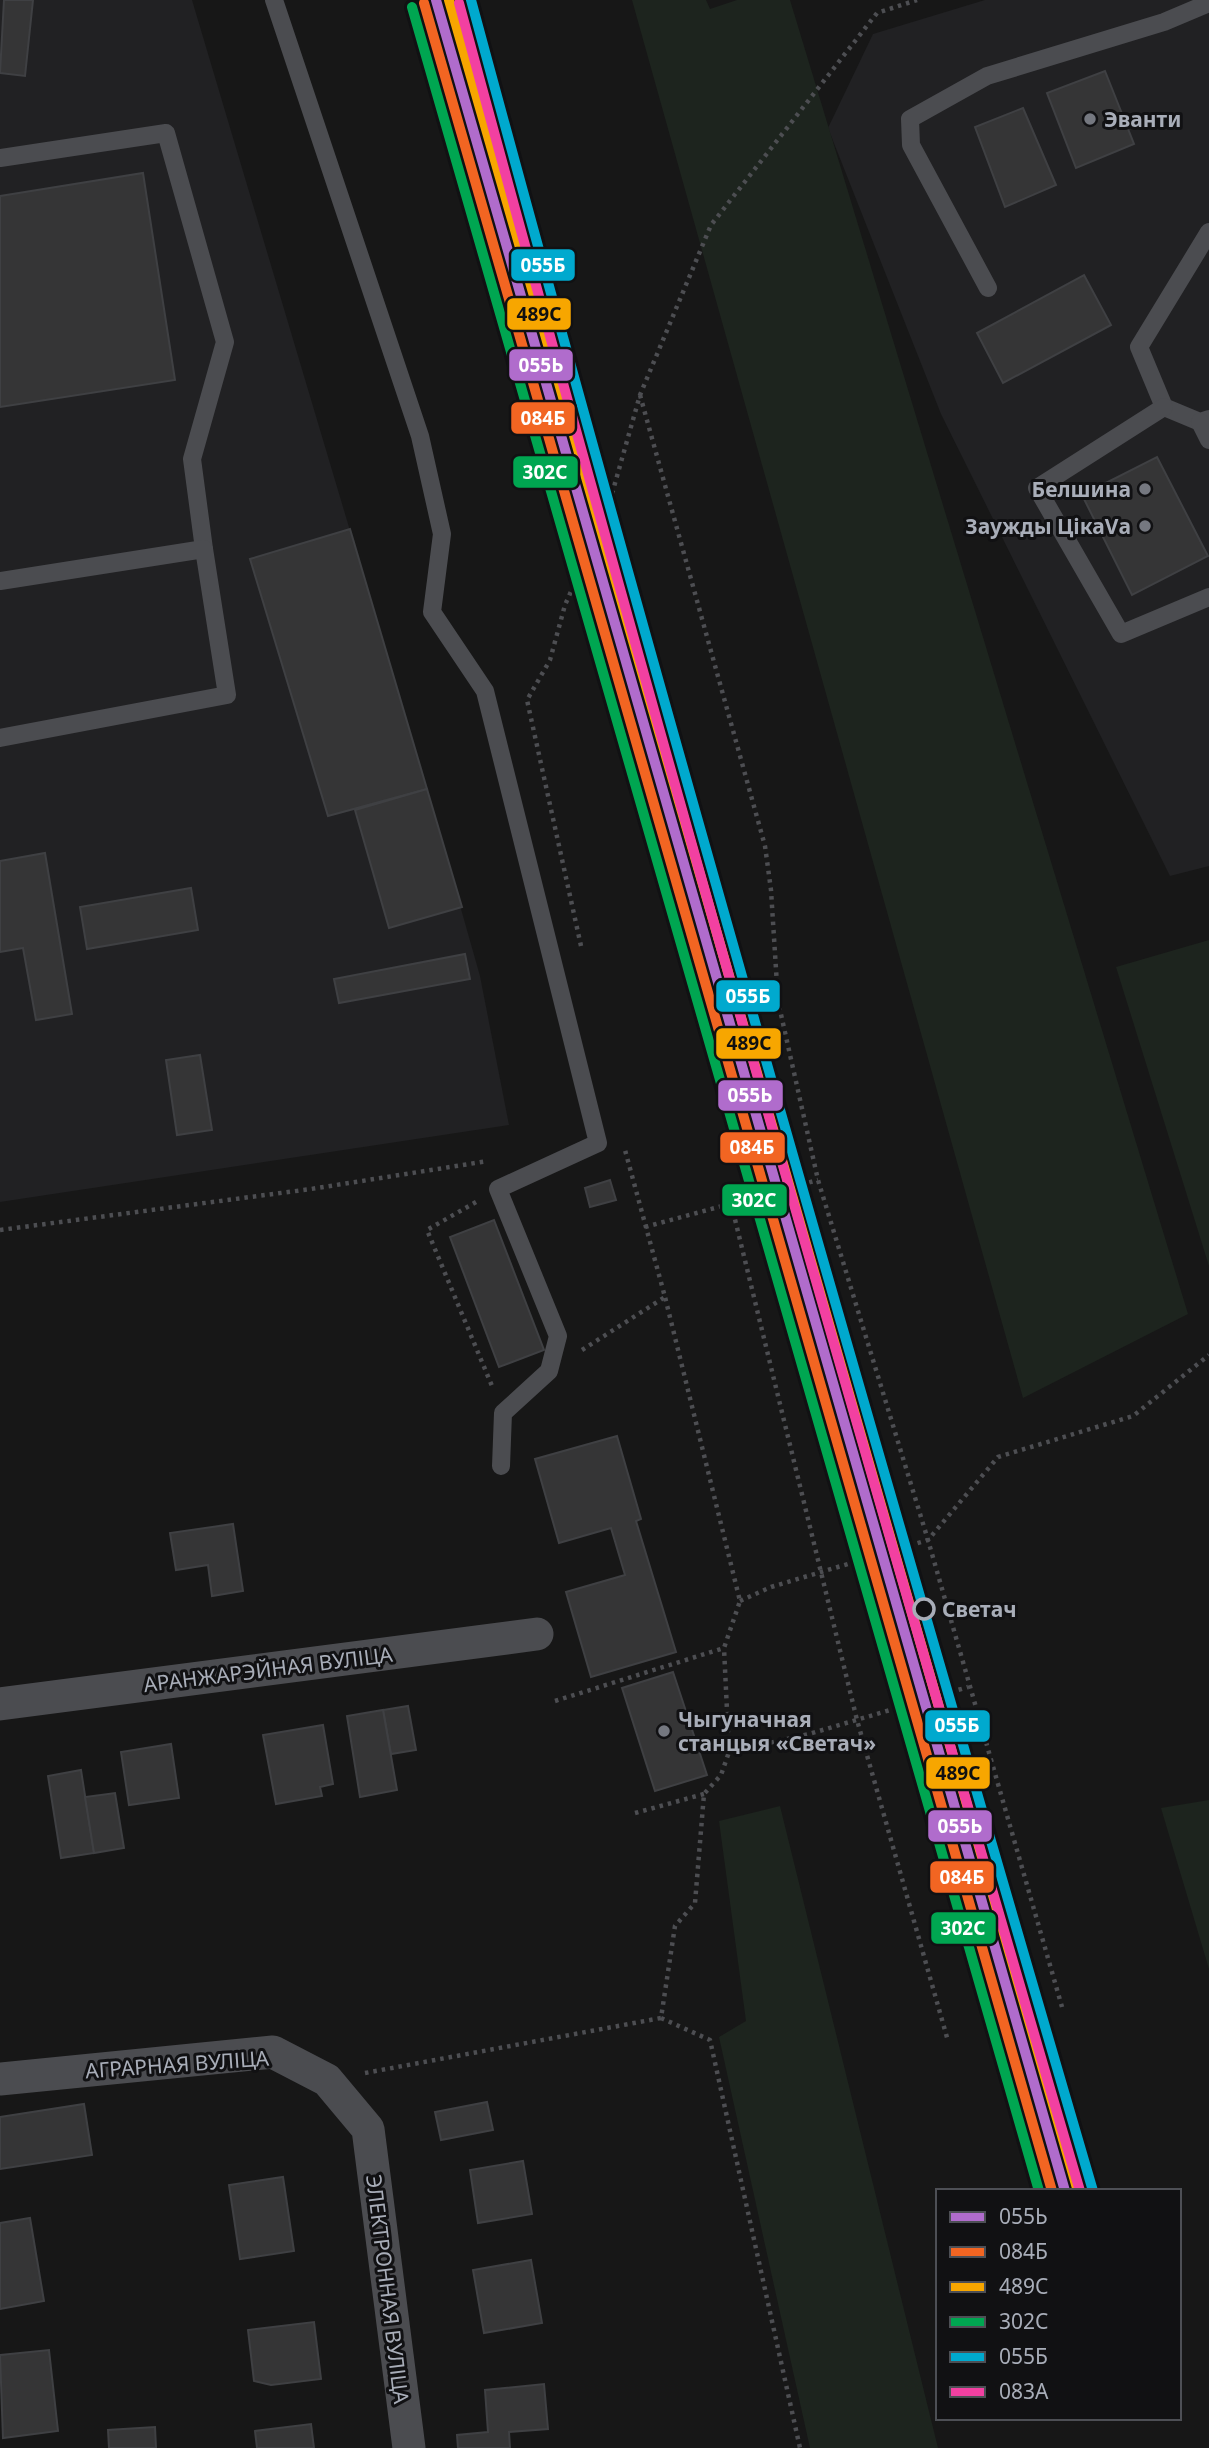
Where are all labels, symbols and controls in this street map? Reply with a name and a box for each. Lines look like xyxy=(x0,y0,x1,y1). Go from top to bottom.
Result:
place label: Эванти xyxy=(1104,105,1181,133)
marker: Эванти xyxy=(1082,111,1098,127)
line badge: 055Б xyxy=(510,248,576,282)
text: 055Б xyxy=(521,252,565,278)
line badge: 489С xyxy=(506,297,572,331)
text: 489С xyxy=(517,301,561,327)
line badge: 055Ь xyxy=(508,348,574,382)
text: 055Ь xyxy=(519,352,563,378)
line badge: 084Б xyxy=(510,401,576,435)
text: 084Б xyxy=(521,405,565,431)
line badge: 302С xyxy=(512,455,579,489)
text: 302С xyxy=(523,459,567,485)
place label: Белшина xyxy=(1032,475,1131,503)
marker: Белшина xyxy=(1137,481,1153,497)
place label: Заужды ЦікаVа xyxy=(965,512,1131,540)
marker: Заужды ЦікаVа xyxy=(1137,518,1153,534)
line badge: 055Б xyxy=(715,979,781,1013)
text: 055Б xyxy=(726,983,770,1009)
line badge: 489С xyxy=(715,1027,782,1060)
text: 489С xyxy=(727,1030,771,1056)
line badge: 055Ь xyxy=(717,1079,784,1112)
text: 055Ь xyxy=(728,1082,772,1108)
line badge: 084Б xyxy=(719,1131,786,1164)
text: 084Б xyxy=(730,1134,774,1160)
line badge: 302С xyxy=(721,1183,788,1217)
text: 302С xyxy=(732,1187,776,1213)
place label: Светач xyxy=(942,1595,1017,1623)
marker: Светач xyxy=(913,1598,935,1620)
street label: АРАНЖАРЭЙНАЯ ВУЛІЦА xyxy=(142,1640,395,1698)
place label: Чыгуначная станцыя «Светач» xyxy=(678,1705,876,1757)
line badge: 055Б xyxy=(924,1709,991,1743)
text: 055Б xyxy=(935,1712,979,1738)
marker: Чыгуначная станцыя «Светач» xyxy=(656,1723,672,1739)
line badge: 489С xyxy=(925,1756,991,1790)
text: 489С xyxy=(936,1760,980,1786)
line badge: 055Ь xyxy=(927,1809,993,1843)
text: 055Ь xyxy=(938,1813,982,1839)
line badge: 084Б xyxy=(929,1860,995,1894)
text: 084Б xyxy=(940,1864,984,1890)
line badge: 302С xyxy=(930,1911,997,1945)
text: 302С xyxy=(941,1915,985,1941)
street label: АГРАРНАЯ ВУЛІЦА xyxy=(84,2044,270,2084)
street label: ЭЛЕКТРОННАЯ ВУЛІЦА xyxy=(360,2173,416,2406)
legend xyxy=(936,2189,1181,2420)
text: 055Ь xyxy=(999,2202,1048,2230)
text: 084Б xyxy=(999,2237,1048,2265)
text: 489С xyxy=(999,2272,1048,2300)
text: 302С xyxy=(999,2307,1048,2335)
text: 055Б xyxy=(999,2342,1048,2370)
text: 083А xyxy=(999,2377,1049,2405)

